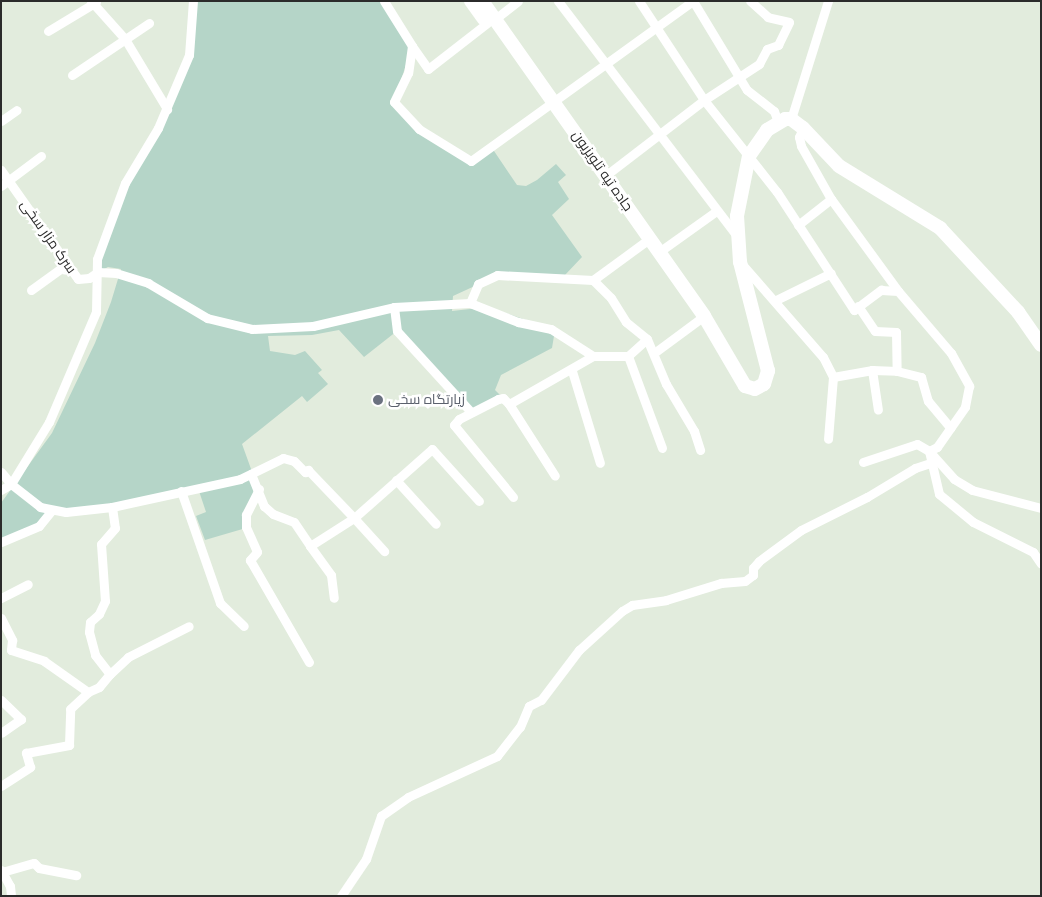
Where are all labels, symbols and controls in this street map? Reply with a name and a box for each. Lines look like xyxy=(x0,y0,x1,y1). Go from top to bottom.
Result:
street label: جاده تپه تلویزیون xyxy=(568,127,636,215)
street label: سرک مزار سخی xyxy=(16,197,80,277)
place label: زیارتگاه سخی xyxy=(388,392,465,408)
marker: زیارتگاه سخی xyxy=(372,394,384,406)

